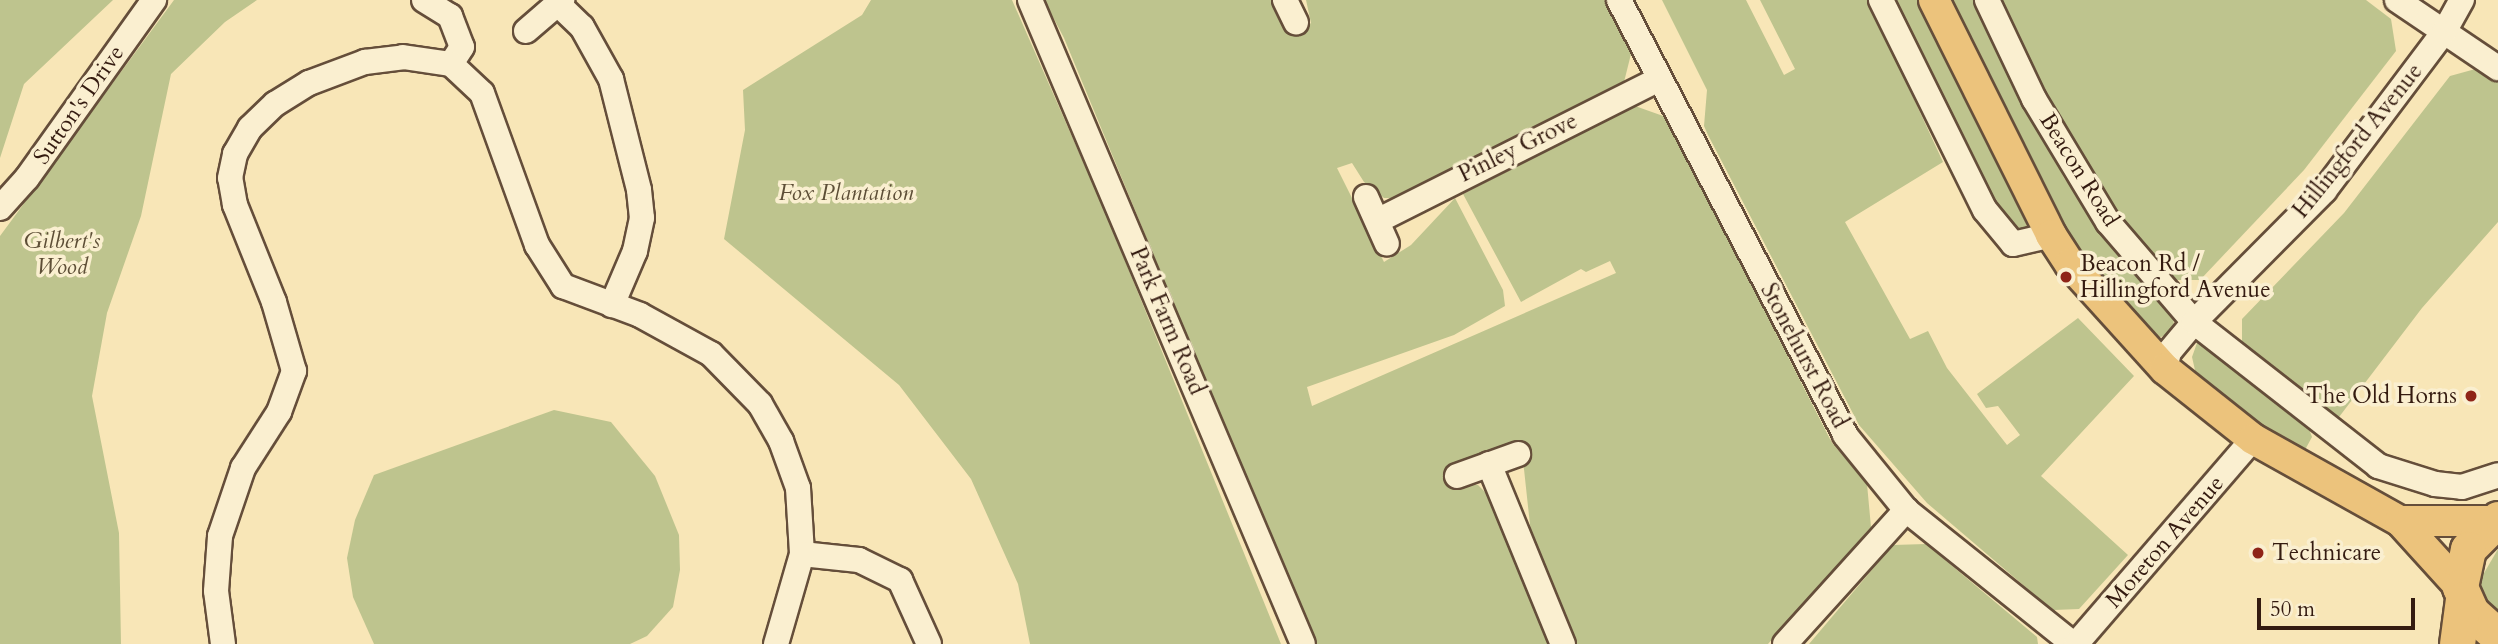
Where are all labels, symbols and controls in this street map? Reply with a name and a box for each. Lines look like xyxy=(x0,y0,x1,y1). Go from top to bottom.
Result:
street label: Sutton's Drive xyxy=(28,40,130,170)
street label: Hillingford Avenue xyxy=(2287,58,2429,224)
street label: Pinley Grove xyxy=(1454,107,1582,189)
street label: Beacon Road xyxy=(2033,108,2125,232)
park label: Fox Plantation xyxy=(779,179,913,207)
park label: Gilbert's Wood xyxy=(24,227,100,281)
street label: Park Farm Road xyxy=(1123,243,1211,399)
place label: Beacon Rd / Hillingford Avenue xyxy=(2080,250,2271,304)
marker: Beacon Rd / Hillingford Avenue xyxy=(2058,269,2074,285)
street label: Stonehurst Road xyxy=(1754,279,1854,433)
place label: The Old Horns xyxy=(2306,382,2457,410)
marker: The Old Horns xyxy=(2463,388,2479,404)
street label: Moreton Avenue xyxy=(2100,470,2230,614)
place label: Technicare xyxy=(2272,539,2381,567)
marker: Technicare xyxy=(2250,545,2266,561)
scale bar xyxy=(2260,584,2418,628)
text: 50 m xyxy=(2270,595,2315,624)

